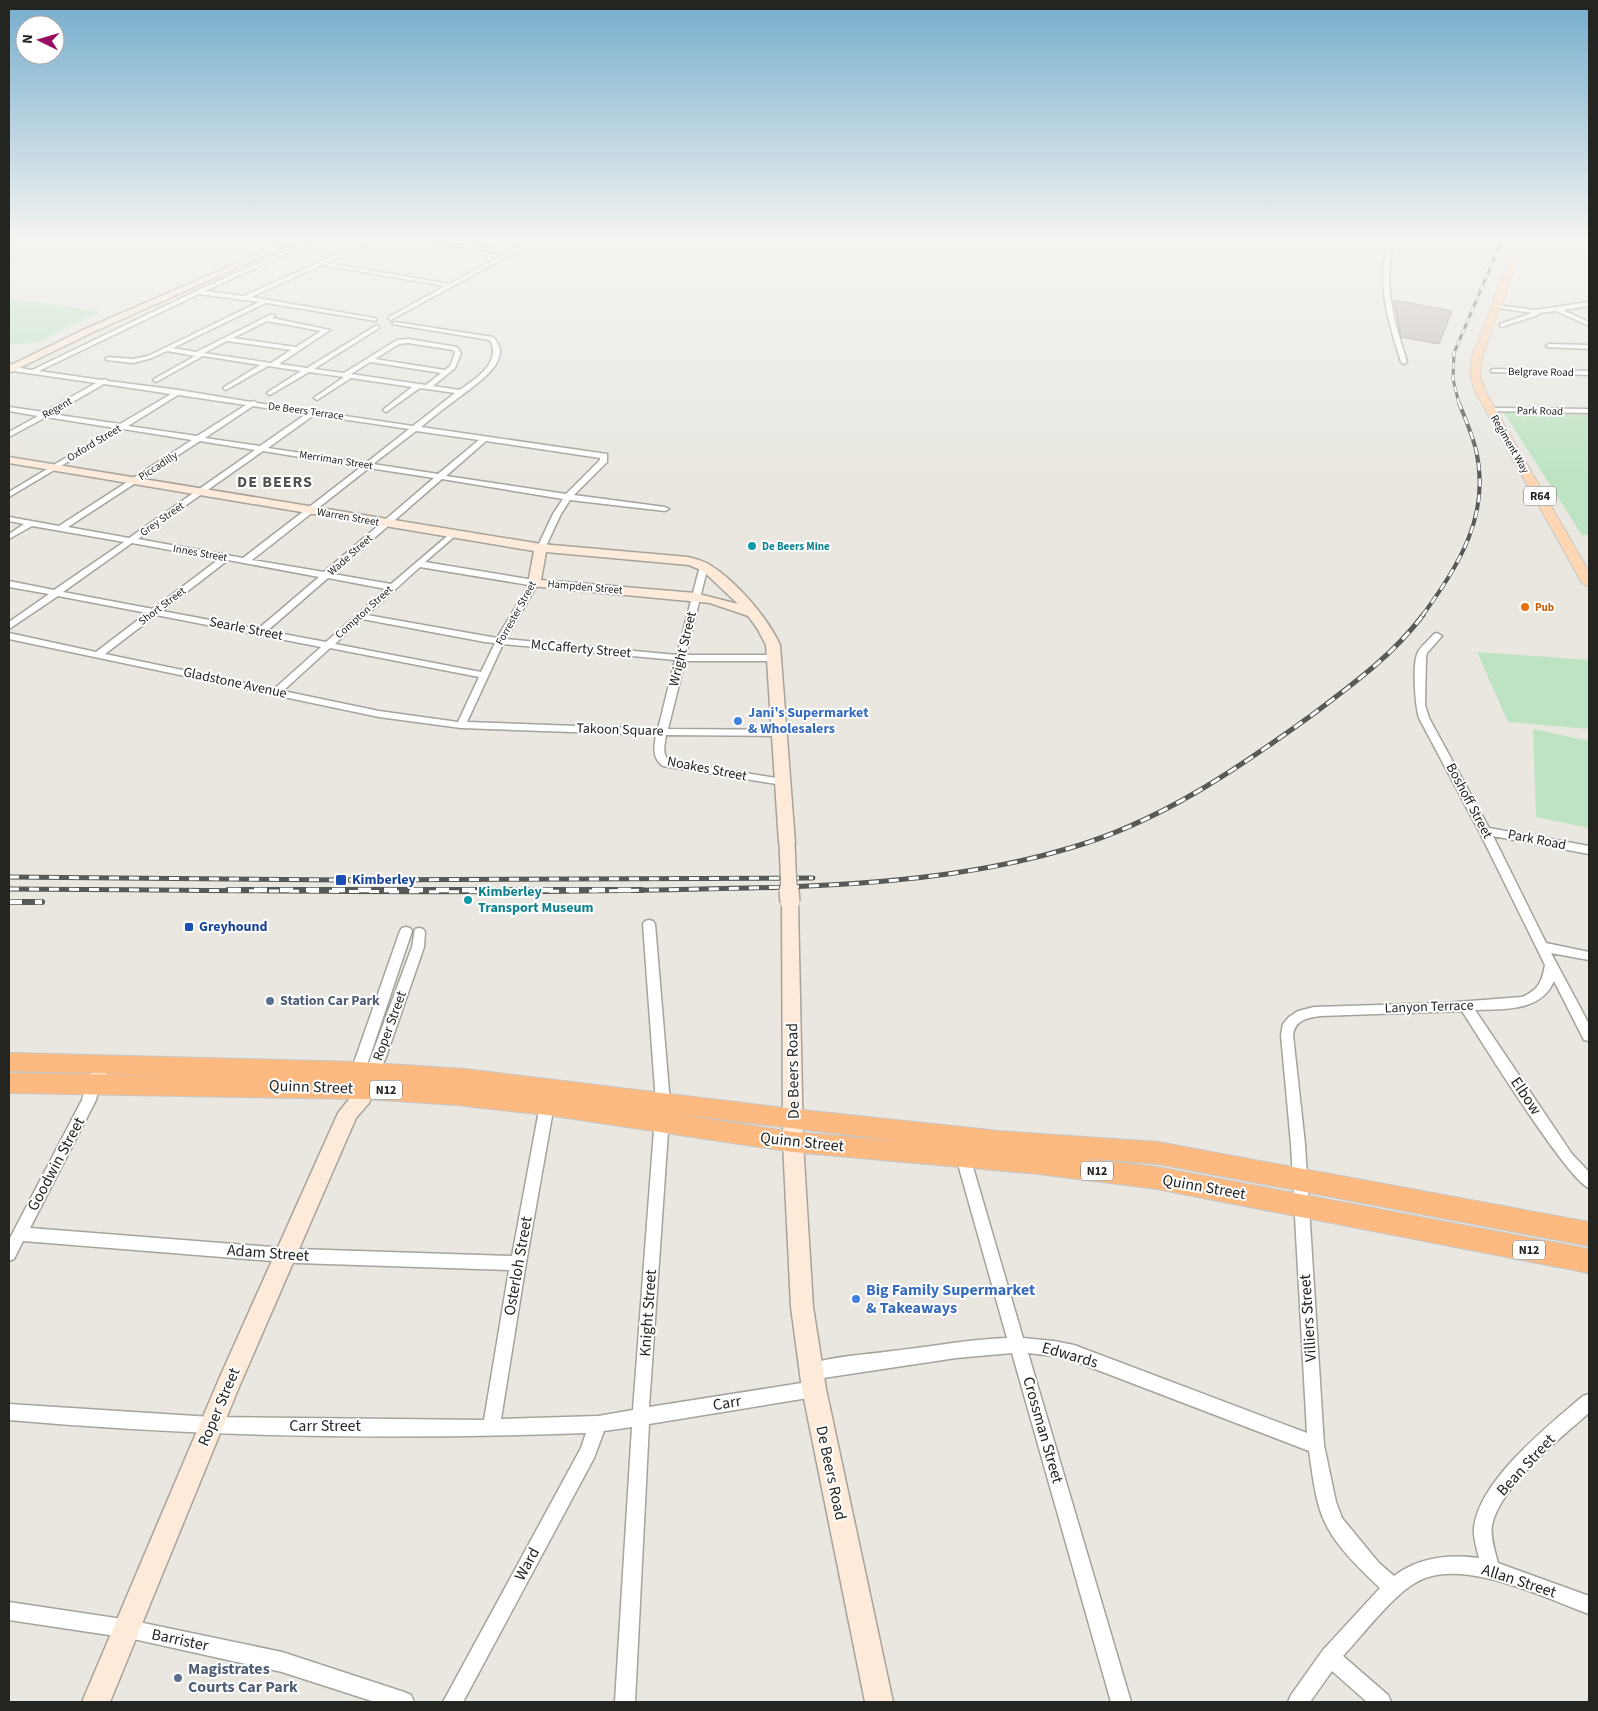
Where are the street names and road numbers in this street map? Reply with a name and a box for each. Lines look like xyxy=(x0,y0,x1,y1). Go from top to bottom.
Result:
street label: Belgrave Road xyxy=(1508,364,1574,380)
street label: Regent xyxy=(39,394,75,422)
street label: De Beers Terrace xyxy=(267,398,345,424)
street label: Park Road xyxy=(1517,403,1563,419)
street label: Regiment Way xyxy=(1487,412,1533,476)
street label: Oxford Street xyxy=(64,421,124,465)
street label: Merriman Street xyxy=(298,447,374,473)
street label: Piccadilly xyxy=(136,448,180,484)
road number: R64 xyxy=(1524,486,1556,506)
street label: Grey Street xyxy=(137,498,187,540)
street label: Warren Street xyxy=(316,504,380,530)
street label: Wade Street xyxy=(324,531,376,579)
street label: Innes Street xyxy=(172,541,229,565)
street label: Hampden Street xyxy=(547,576,623,598)
street label: Forrester Street xyxy=(492,578,540,648)
street label: Compton Street xyxy=(332,582,396,642)
street label: Short Street xyxy=(135,583,189,629)
street label: Wright Street xyxy=(664,609,702,689)
street label: Searle Street xyxy=(208,612,285,646)
street label: McCafferty Street xyxy=(530,635,632,663)
street label: Gladstone Avenue xyxy=(181,662,289,704)
street label: Takoon Square xyxy=(576,718,664,742)
street label: Noakes Street xyxy=(665,751,749,787)
street label: Boshoff Street xyxy=(1441,760,1497,842)
street label: Park Road xyxy=(1506,825,1568,855)
street label: Roper Street xyxy=(368,988,412,1064)
street label: Lanyon Terrace xyxy=(1384,995,1474,1019)
street label: De Beers Road xyxy=(781,1023,805,1119)
street label: Elbow xyxy=(1505,1073,1547,1120)
street label: Quinn Street xyxy=(269,1075,354,1099)
road number: N12 xyxy=(370,1080,402,1100)
street label: Goodwin Street xyxy=(22,1113,90,1215)
street label: Quinn Street xyxy=(759,1127,846,1157)
road number: N12 xyxy=(1081,1162,1113,1180)
street label: Quinn Street xyxy=(1161,1169,1248,1205)
street label: Osterloh Street xyxy=(498,1214,538,1317)
street label: Adam Street xyxy=(226,1239,310,1267)
road number: N12 xyxy=(1513,1240,1545,1260)
street label: Knight Street xyxy=(634,1268,662,1357)
street label: Villiers Street xyxy=(1294,1273,1322,1363)
street label: Edwards xyxy=(1039,1336,1101,1374)
street label: Roper Street xyxy=(193,1364,246,1450)
street label: Crossman Street xyxy=(1017,1374,1069,1486)
street label: Carr xyxy=(711,1390,743,1416)
street label: Carr Street xyxy=(289,1415,361,1437)
street label: De Beers Road xyxy=(810,1424,852,1522)
street label: Bean Street xyxy=(1492,1429,1561,1501)
street label: Ward xyxy=(509,1544,545,1584)
street label: Allan Street xyxy=(1479,1559,1560,1604)
street label: Barrister xyxy=(150,1623,211,1657)

